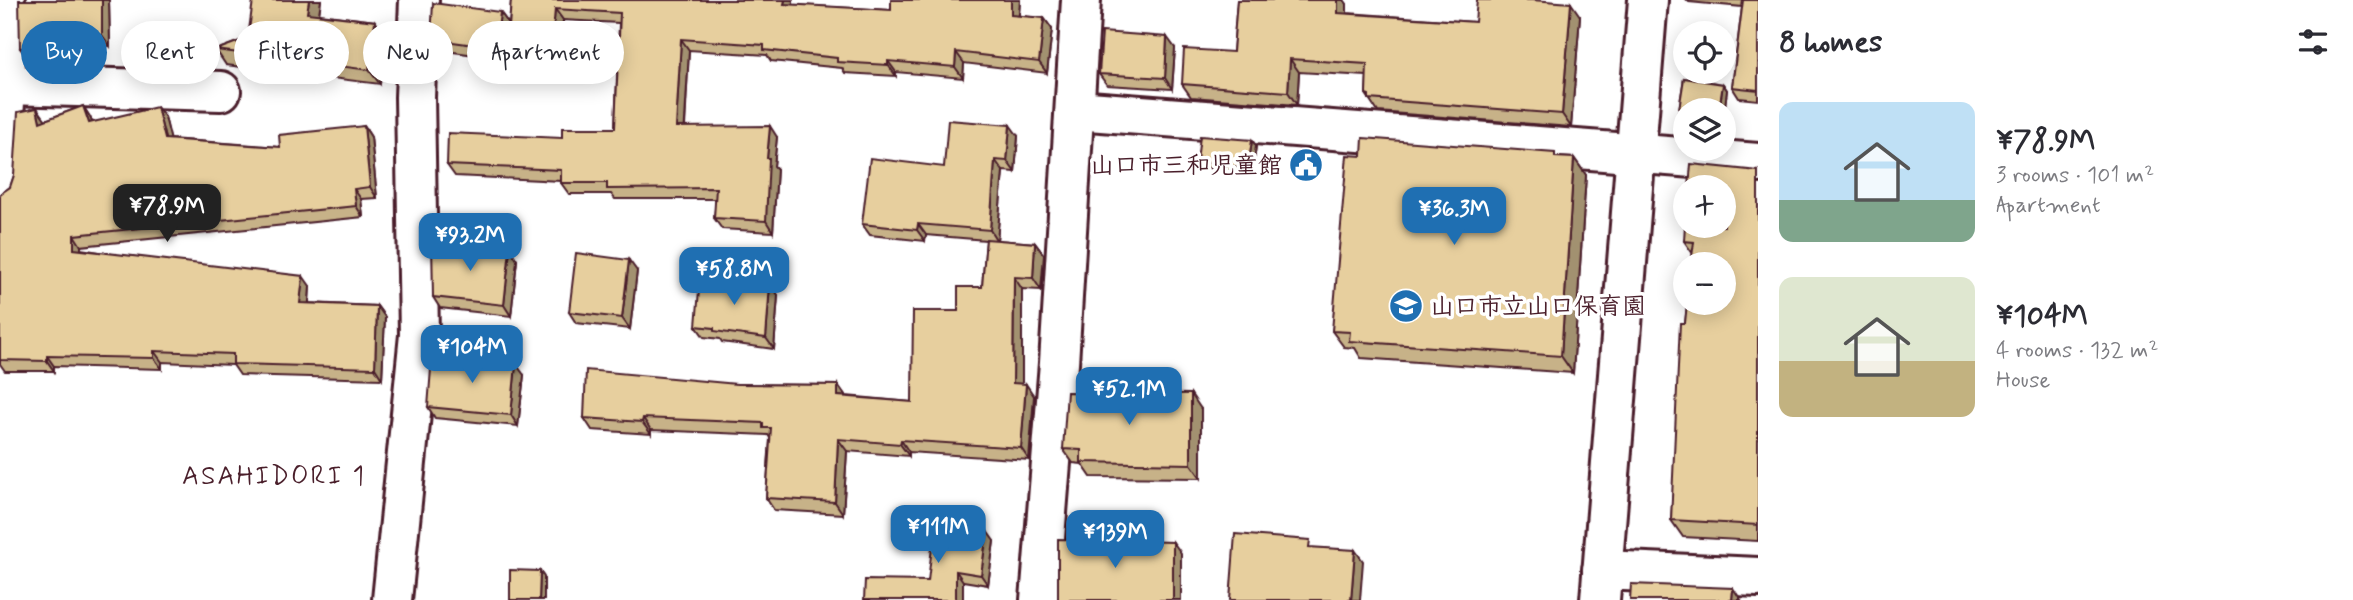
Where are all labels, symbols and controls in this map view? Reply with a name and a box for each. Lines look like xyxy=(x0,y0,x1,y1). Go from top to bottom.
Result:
chip: Buy xyxy=(21,21,107,84)
chip: Rent xyxy=(121,21,220,84)
chip: Filters xyxy=(234,21,349,84)
chip: New xyxy=(363,21,453,84)
chip: Apartment xyxy=(467,21,624,84)
map controls xyxy=(1673,21,1736,315)
button: locate xyxy=(1673,21,1736,84)
text: 8 homes xyxy=(1779,23,1882,62)
icon: filters xyxy=(2294,23,2332,61)
button: layers xyxy=(1673,98,1736,161)
text: ¥78.9M xyxy=(1996,122,2095,161)
icon: home xyxy=(1835,130,1919,214)
public building icon: 山口市三和児童館 xyxy=(1287,146,1325,184)
place label: 山口市三和児童館 xyxy=(1090,151,1282,182)
text: 3 rooms · 101 m² xyxy=(1996,161,2154,191)
button: + xyxy=(1673,175,1736,238)
pin: ¥78.9M xyxy=(110,184,224,244)
pin: ¥36.3M xyxy=(1397,188,1511,247)
text: Apartment xyxy=(1996,191,2101,221)
text: ¥78.9M xyxy=(129,192,205,222)
text: ¥36.3M xyxy=(1418,195,1490,225)
pin: ¥93.2M xyxy=(413,214,527,273)
text: ¥93.2M xyxy=(435,221,505,251)
pin: ¥58.8M xyxy=(677,247,791,307)
button: − xyxy=(1673,252,1736,315)
text: ¥58.8M xyxy=(695,255,773,285)
school or university icon: 山口市立山口保育園 xyxy=(1387,287,1425,325)
place label: 山口市立山口保育園 xyxy=(1430,292,1646,323)
text: ¥104M xyxy=(1996,297,2088,336)
icon: home xyxy=(1835,305,1919,389)
pin: ¥104M xyxy=(423,326,521,385)
text: ¥104M xyxy=(437,333,507,363)
text: 4 rooms · 132 m² xyxy=(1996,336,2158,366)
text: House xyxy=(1996,366,2050,396)
pin: ¥52.1M xyxy=(1072,368,1186,427)
text: ¥52.1M xyxy=(1092,375,1166,405)
district label: ASAHIDORI 1 xyxy=(182,460,366,494)
pin: ¥111M xyxy=(889,505,987,565)
pin: ¥139M xyxy=(1066,510,1164,570)
text: ¥111M xyxy=(907,513,969,543)
text: ¥139M xyxy=(1082,518,1148,548)

